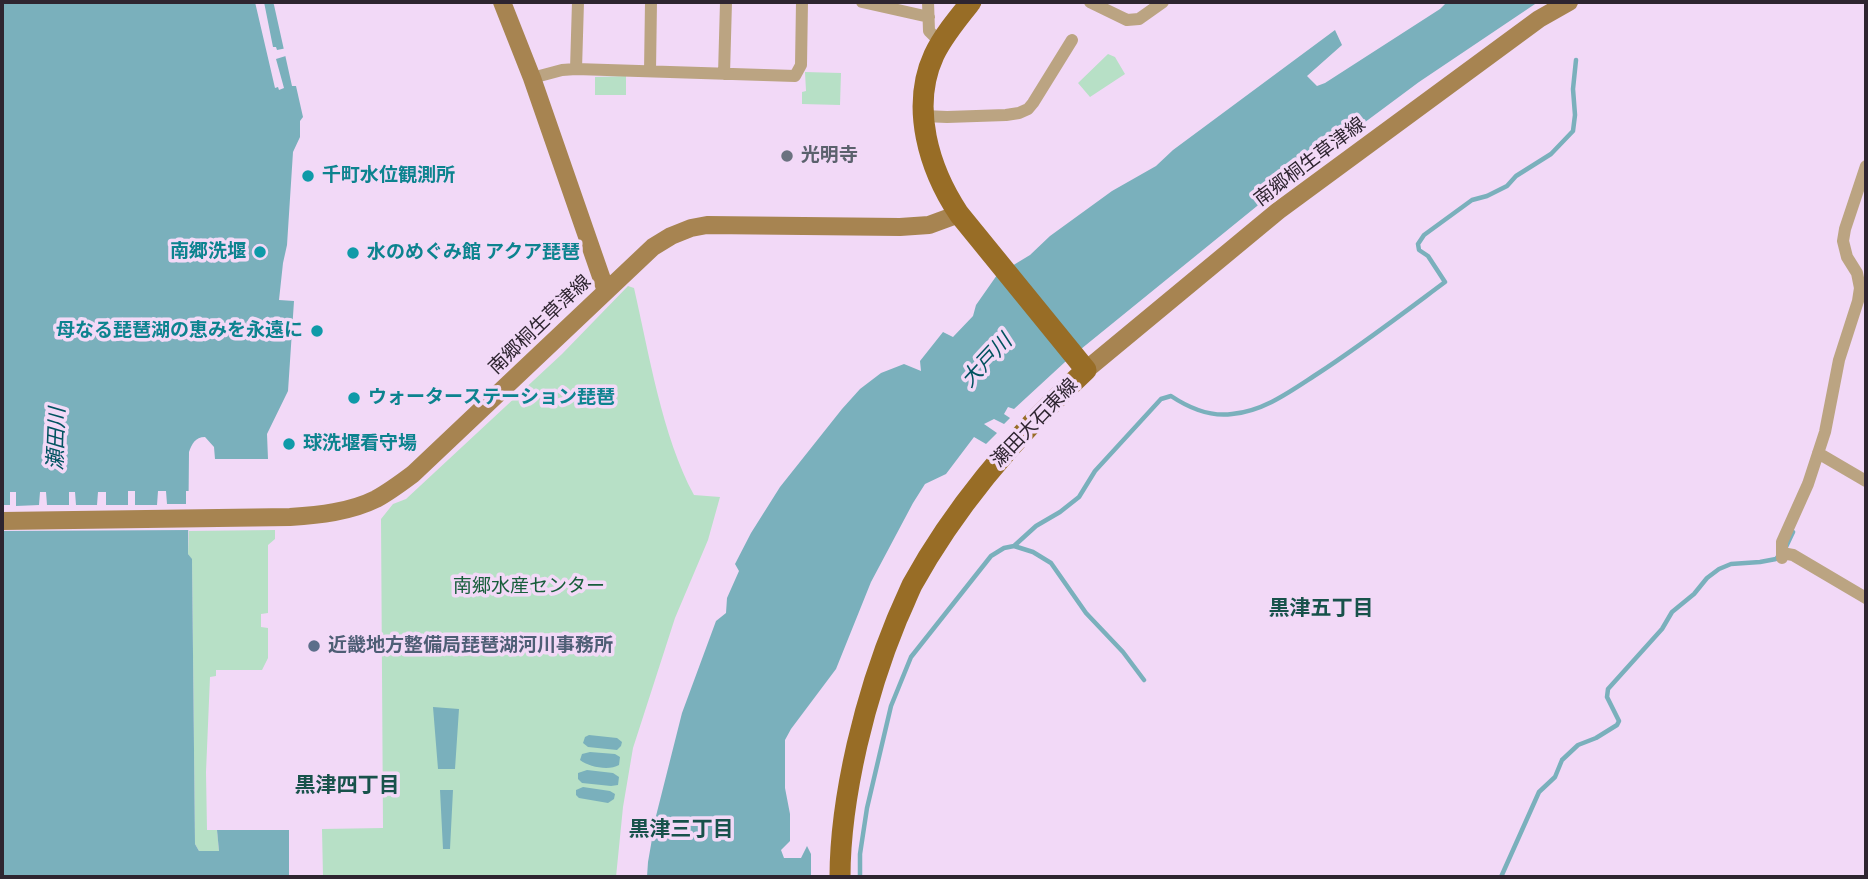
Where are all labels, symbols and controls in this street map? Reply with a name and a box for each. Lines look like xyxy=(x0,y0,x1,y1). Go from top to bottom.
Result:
street label: 南郷桐生草津線 xyxy=(1250,113,1370,211)
place label: 光明寺 xyxy=(801,145,858,167)
marker: 光明寺 xyxy=(779,148,795,164)
place label: 千町水位観測所 xyxy=(322,165,455,187)
marker: 千町水位観測所 xyxy=(300,168,316,184)
place label: 南郷洗堰 xyxy=(170,241,246,263)
place label: 水のめぐみ館 アクア琵琶 xyxy=(367,242,580,264)
marker: 南郷洗堰 xyxy=(252,244,268,260)
marker: 水のめぐみ館 アクア琵琶 xyxy=(345,245,361,261)
street label: 南郷桐生草津線 xyxy=(484,271,596,379)
place label: 母なる琵琶湖の恵みを永遠に xyxy=(56,320,303,342)
marker: 母なる琵琶湖の恵みを永遠に xyxy=(309,323,325,339)
water label: 大戸川 xyxy=(956,329,1018,393)
street label: 瀬田大石東線 xyxy=(987,374,1083,472)
place label: ウォーターステーション琵琶 xyxy=(368,387,615,409)
marker: ウォーターステーション琵琶 xyxy=(346,390,362,406)
water label: 瀬田川 xyxy=(43,407,71,471)
place label: 球洗堰看守場 xyxy=(303,433,417,455)
marker: 球洗堰看守場 xyxy=(281,436,297,452)
park label: 南郷水産センター xyxy=(453,576,605,598)
district label: 黒津五丁目 xyxy=(1269,596,1373,622)
place label: 近畿地方整備局琵琶湖河川事務所 xyxy=(328,635,613,657)
marker: 近畿地方整備局琵琶湖河川事務所 xyxy=(306,638,322,654)
district label: 黒津四丁目 xyxy=(295,773,399,799)
district label: 黒津三丁目 xyxy=(629,817,733,843)

